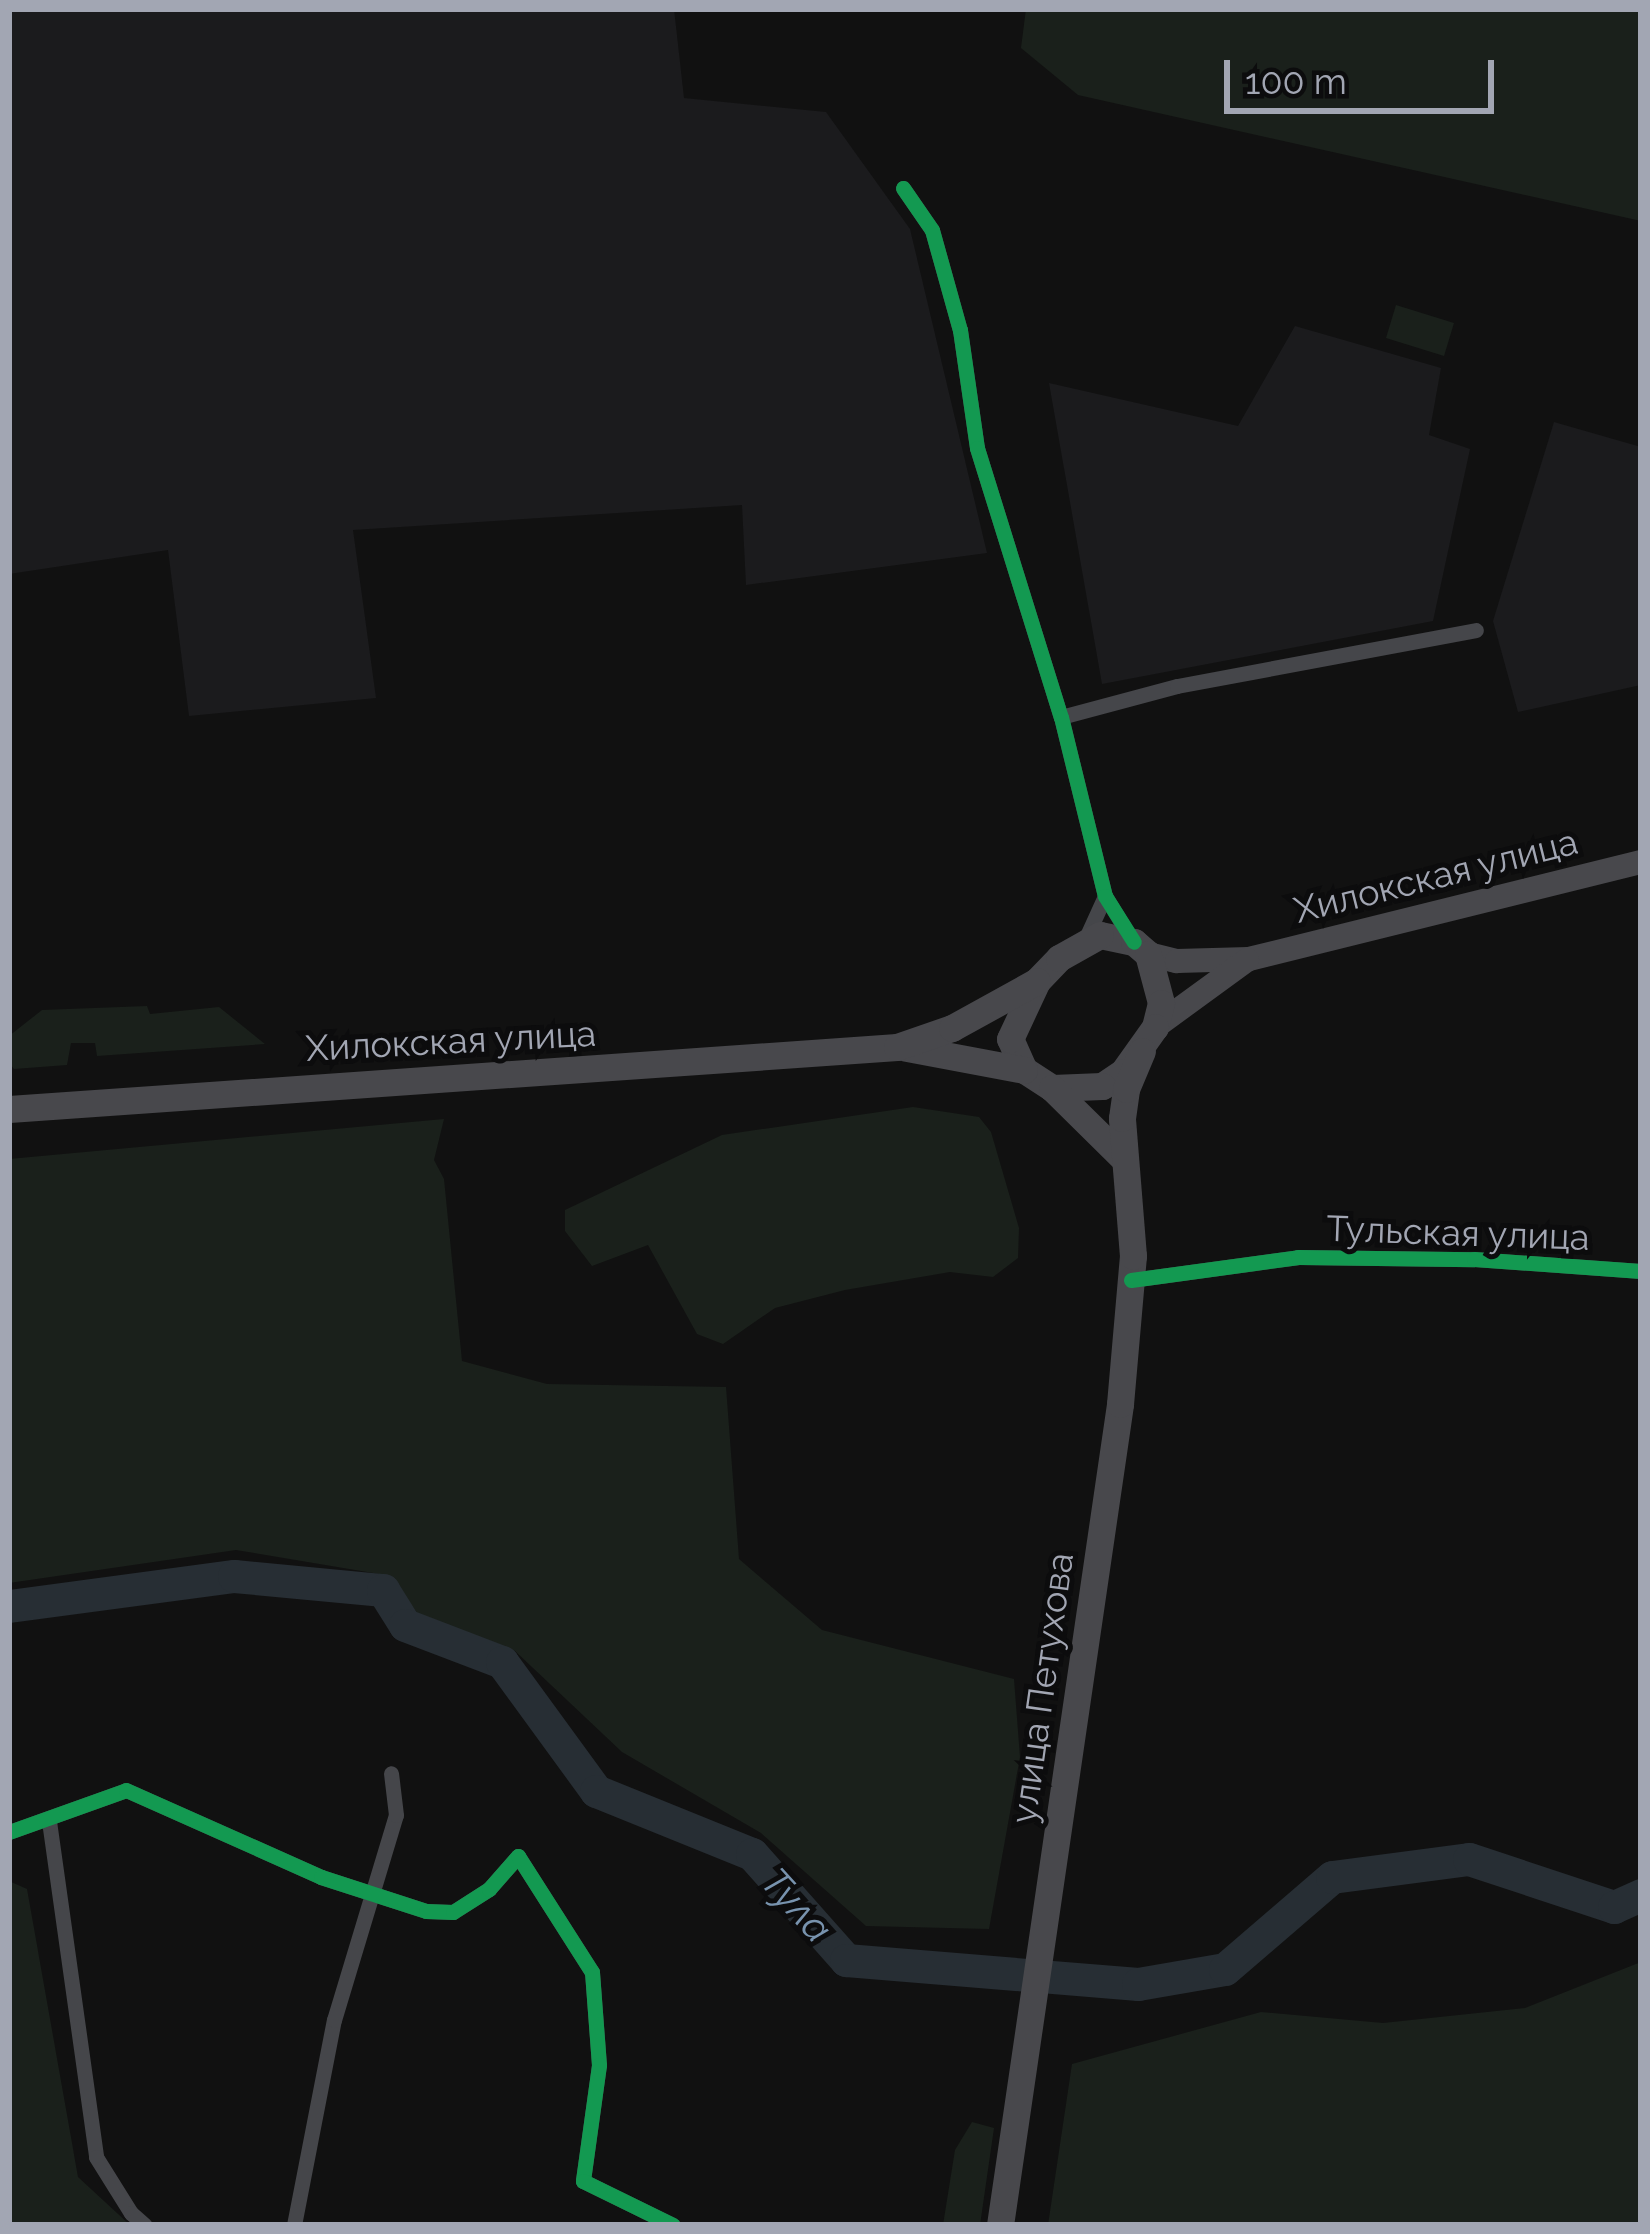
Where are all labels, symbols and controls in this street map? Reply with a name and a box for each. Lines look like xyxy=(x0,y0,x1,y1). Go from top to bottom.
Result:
scale bar xyxy=(1230,36,1500,110)
text: 100 m xyxy=(1245,60,1347,102)
street label: Хилокская улица xyxy=(1289,820,1583,932)
street label: Хилокская улица xyxy=(304,1012,598,1070)
street label: Тульская улица xyxy=(1325,1207,1591,1259)
street label: улица Петухова xyxy=(1002,1550,1082,1826)
water label: Тула xyxy=(752,1858,842,1952)

